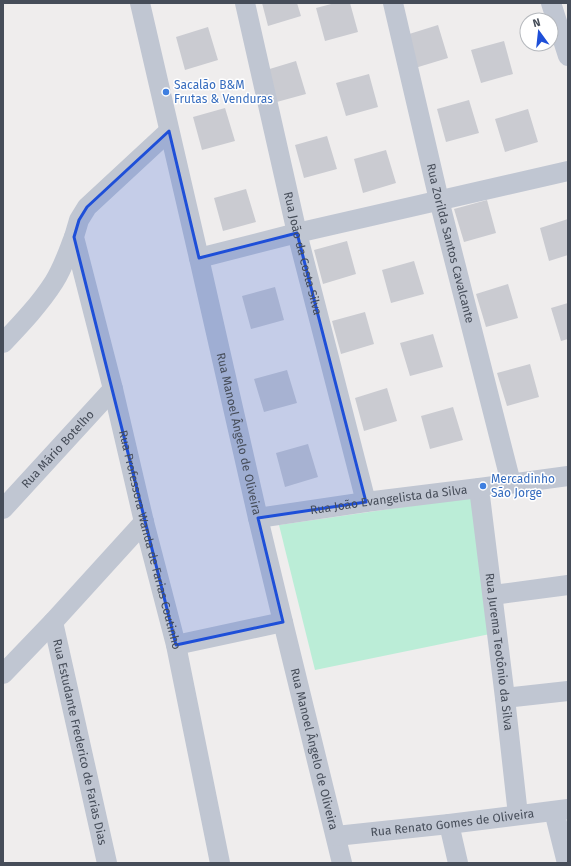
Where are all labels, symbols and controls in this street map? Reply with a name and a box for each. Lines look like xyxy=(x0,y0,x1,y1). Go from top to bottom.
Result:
north arrow xyxy=(519,12,559,52)
text: N xyxy=(531,16,542,30)
place label: Sacalão B&M Frutas & Venduras xyxy=(174,78,273,106)
marker: Sacalão B&M Frutas & Venduras xyxy=(161,87,171,97)
street label: Rua Zorilda Santos Cavalcante xyxy=(424,162,477,325)
street label: Rua João da Costa Silva xyxy=(281,190,325,317)
street label: Rua Manoel Ângelo de Oliveira xyxy=(214,351,264,516)
street label: Rua Mário Botelho xyxy=(19,407,97,491)
street label: Rua Professora Wanda de Farias Coutinho xyxy=(116,429,184,651)
place label: Mercadinho São Jorge xyxy=(491,472,555,500)
marker: Mercadinho São Jorge xyxy=(478,481,488,491)
street label: Rua João Evangelista da Silva xyxy=(309,483,468,517)
street label: Rua Jurema Teotônio da Silva xyxy=(483,572,516,731)
street label: Rua Estudante Frederico de Farias Dias xyxy=(50,638,110,847)
street label: Rua Manoel Ângelo de Oliveira xyxy=(288,667,341,831)
street label: Rua Renato Gomes de Oliveira xyxy=(370,806,535,839)

